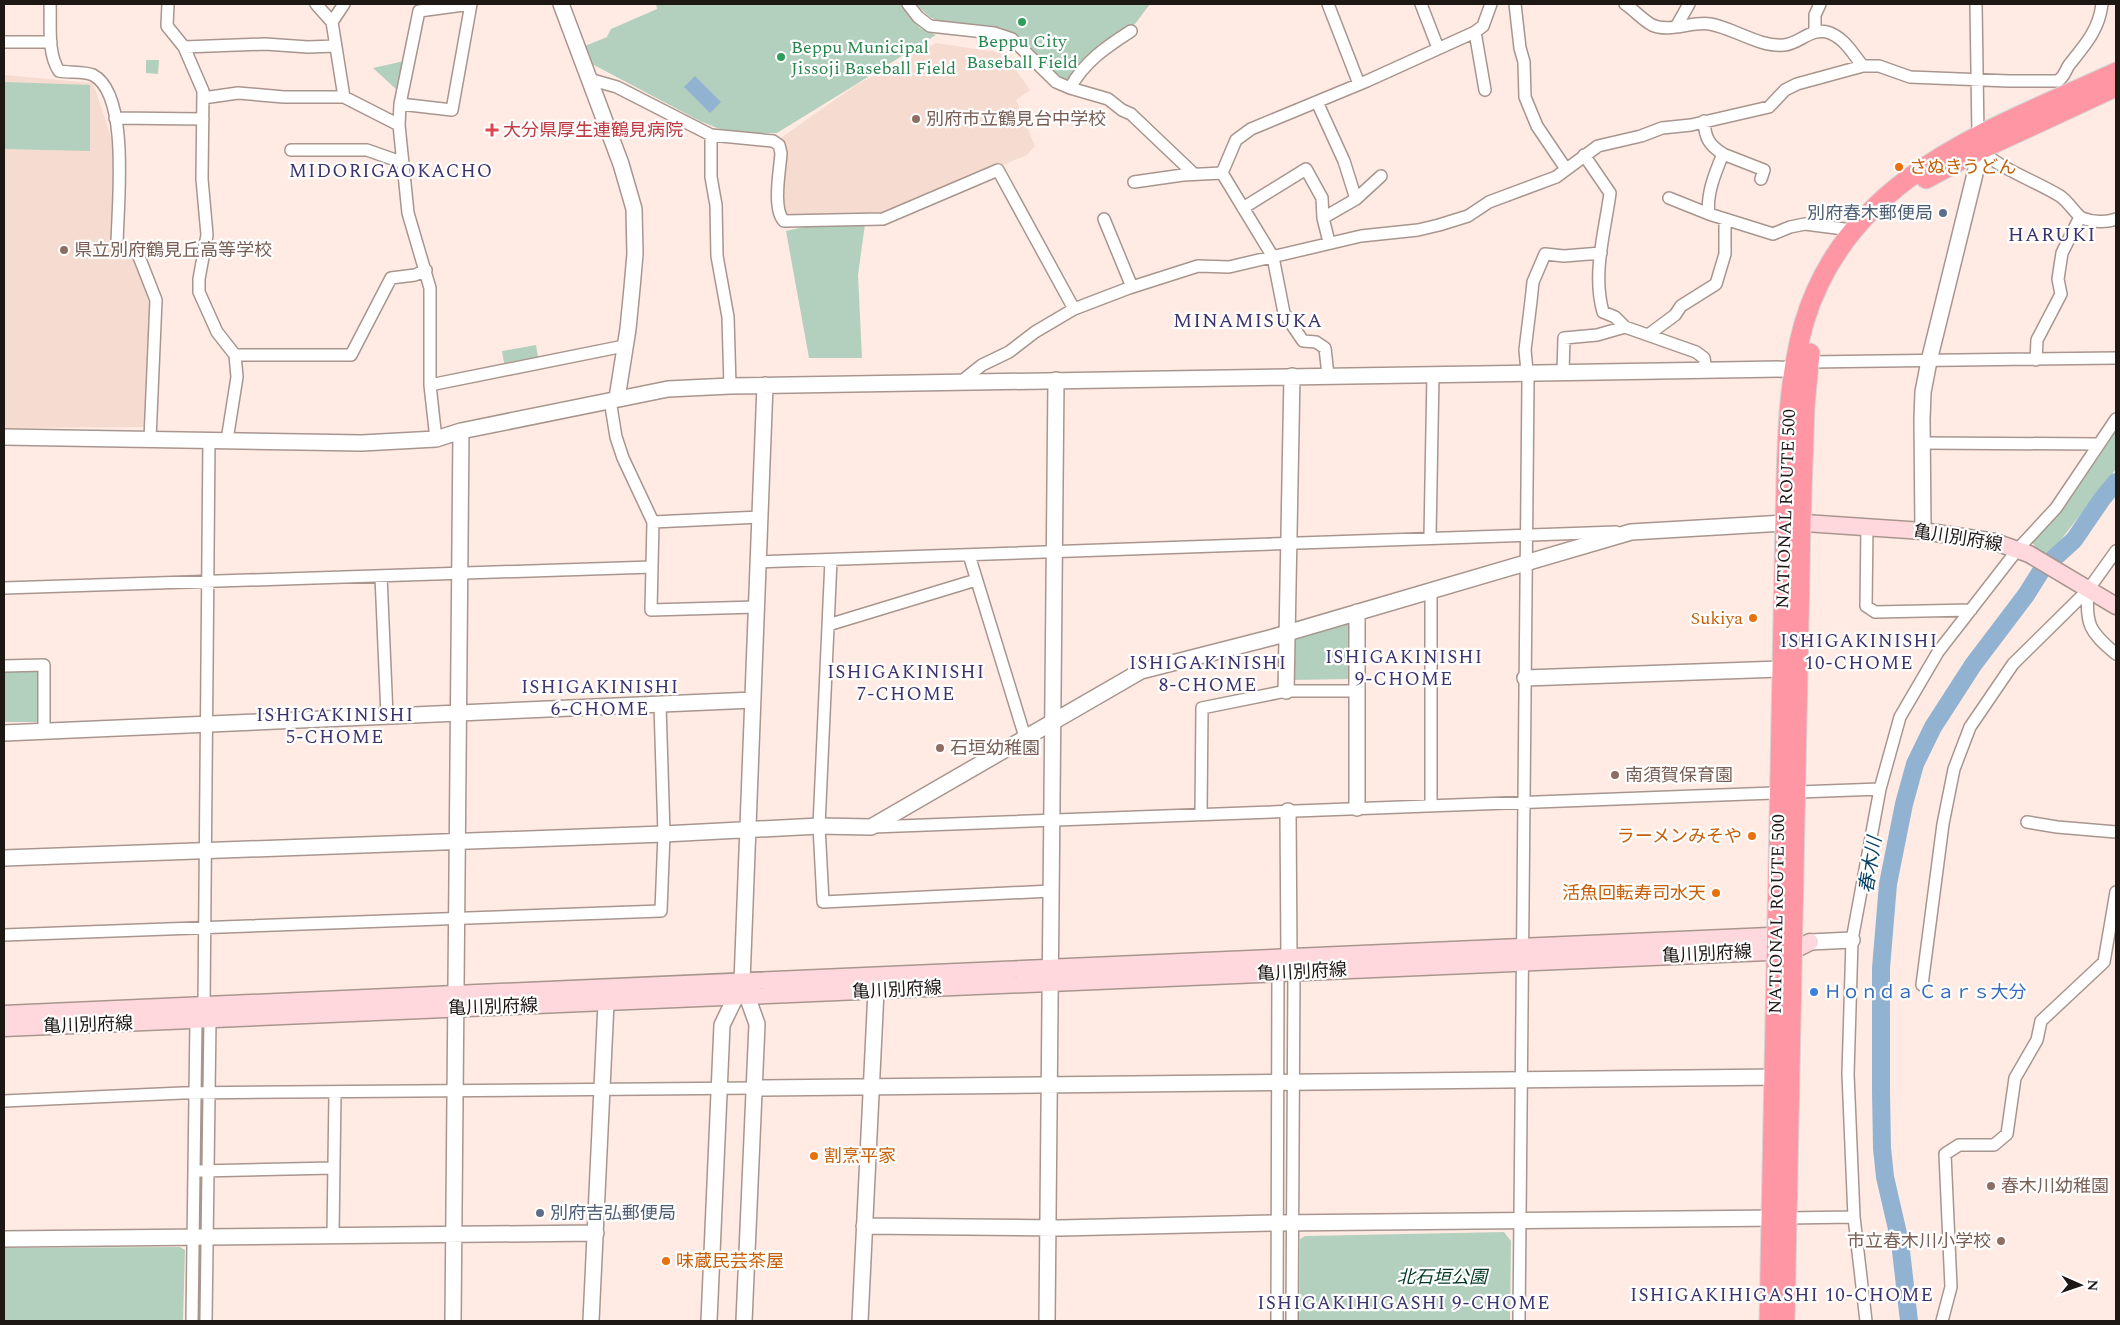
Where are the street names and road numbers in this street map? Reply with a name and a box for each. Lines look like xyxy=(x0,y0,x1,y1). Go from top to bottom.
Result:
street label: NATIONAL ROUTE 500 xyxy=(1769,409,1803,609)
street label: 亀川別府線 xyxy=(1911,518,2005,558)
street label: NATIONAL ROUTE 500 xyxy=(1762,814,1792,1014)
street label: 亀川別府線 xyxy=(1661,938,1753,970)
street label: 亀川別府線 xyxy=(1256,956,1348,988)
street label: 亀川別府線 xyxy=(851,974,943,1006)
street label: 亀川別府線 xyxy=(448,992,538,1022)
street label: 亀川別府線 xyxy=(43,1010,133,1040)

